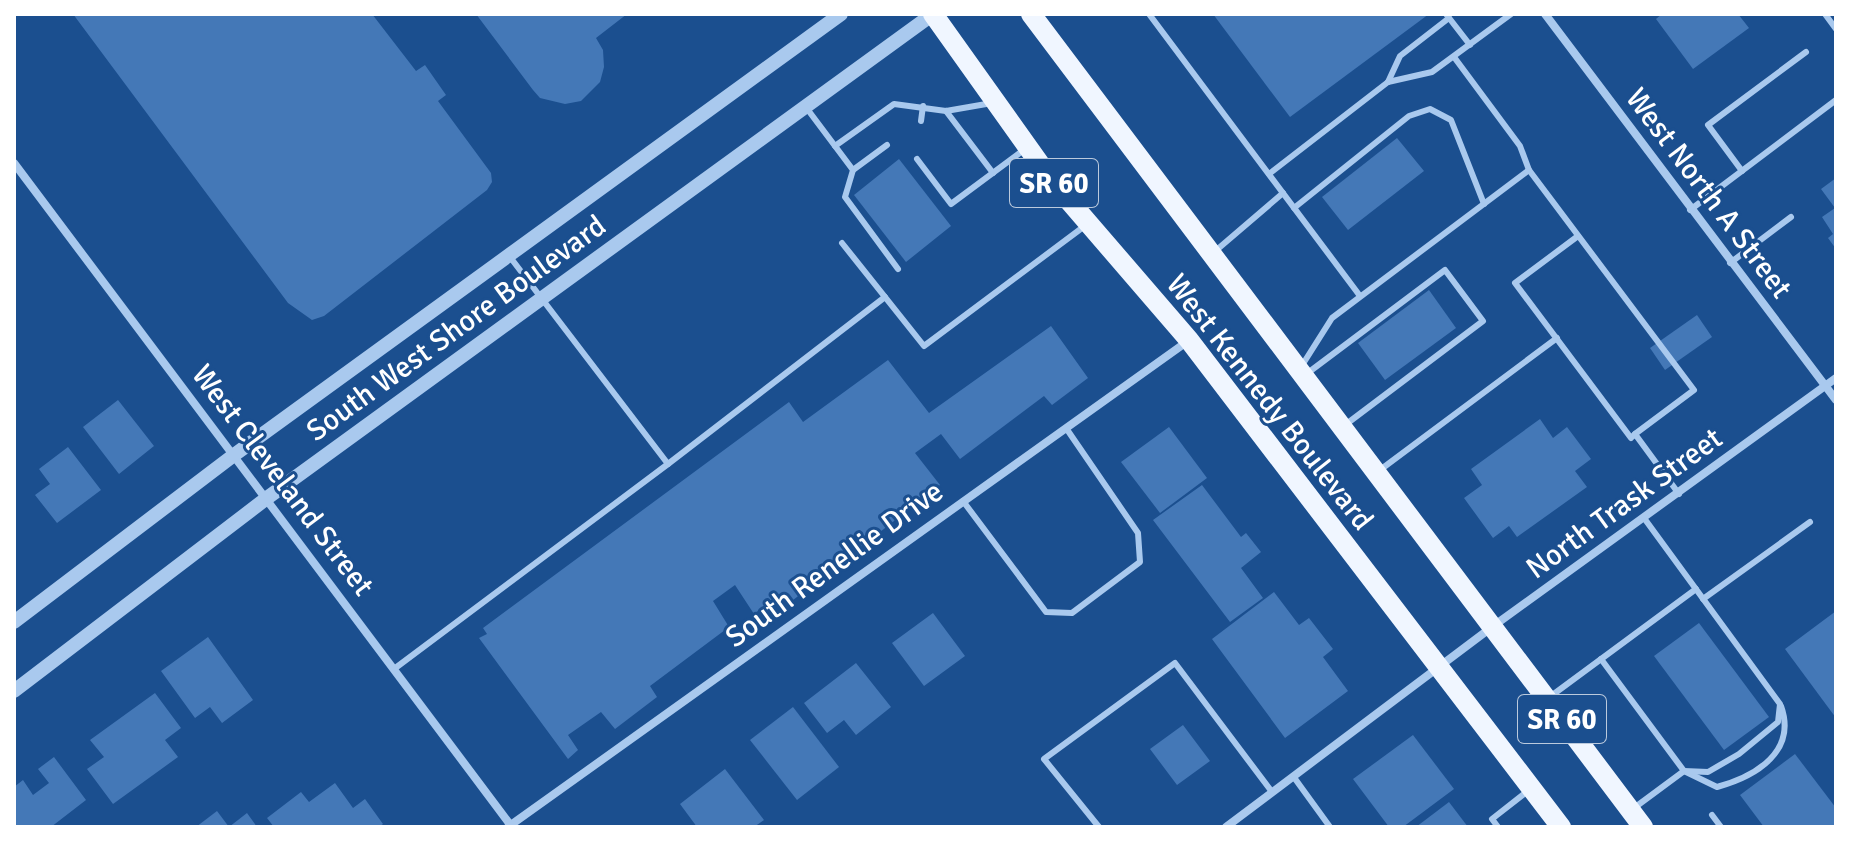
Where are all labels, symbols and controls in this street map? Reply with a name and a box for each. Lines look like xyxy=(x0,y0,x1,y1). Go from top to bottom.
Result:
street label: West North A Street xyxy=(1617,81,1800,306)
road number: SR 60 xyxy=(1010,159,1098,207)
street label: South West Shore Boulevard xyxy=(299,207,613,450)
street label: West Kennedy Boulevard xyxy=(1158,267,1381,538)
street label: West Cleveland Street xyxy=(184,357,382,603)
street label: North Trask Street xyxy=(1519,420,1730,587)
street label: South Renellie Drive xyxy=(718,473,950,656)
road number: SR 60 xyxy=(1518,695,1606,743)

